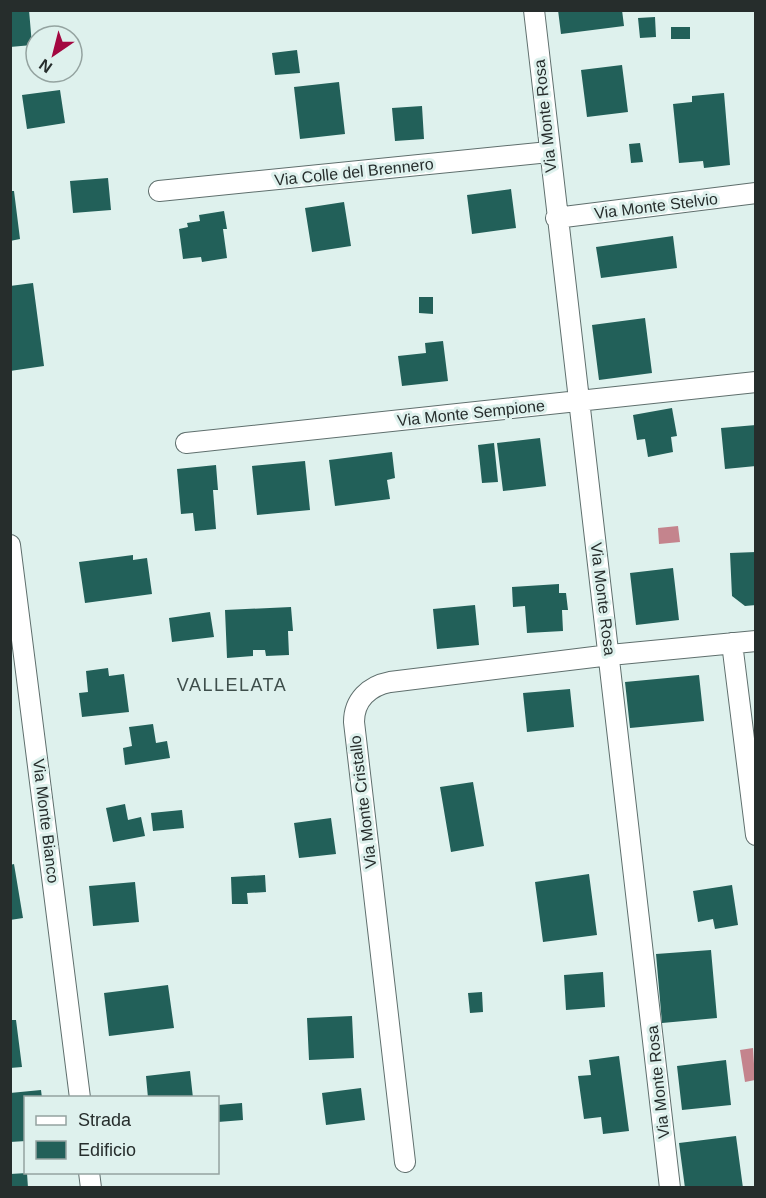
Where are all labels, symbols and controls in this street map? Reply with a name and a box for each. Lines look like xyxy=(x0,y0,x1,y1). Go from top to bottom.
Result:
north arrow xyxy=(24,24,84,84)
text: N xyxy=(36,56,55,76)
street label: Via Monte Rosa xyxy=(531,59,559,173)
street label: Via Colle del Brennero xyxy=(274,155,434,189)
street label: Via Monte Stelvio xyxy=(593,190,719,222)
street label: Via Monte Sempione xyxy=(396,397,546,429)
street label: Via Monte Rosa xyxy=(588,542,618,656)
district label: VALLELATA xyxy=(177,675,287,695)
street label: Via Monte Cristallo xyxy=(346,734,380,870)
street label: Via Monte Bianco xyxy=(30,758,62,884)
street label: Via Monte Rosa xyxy=(644,1025,672,1139)
legend xyxy=(24,1096,219,1174)
text: Strada xyxy=(78,1110,132,1130)
text: Edificio xyxy=(78,1140,136,1160)

